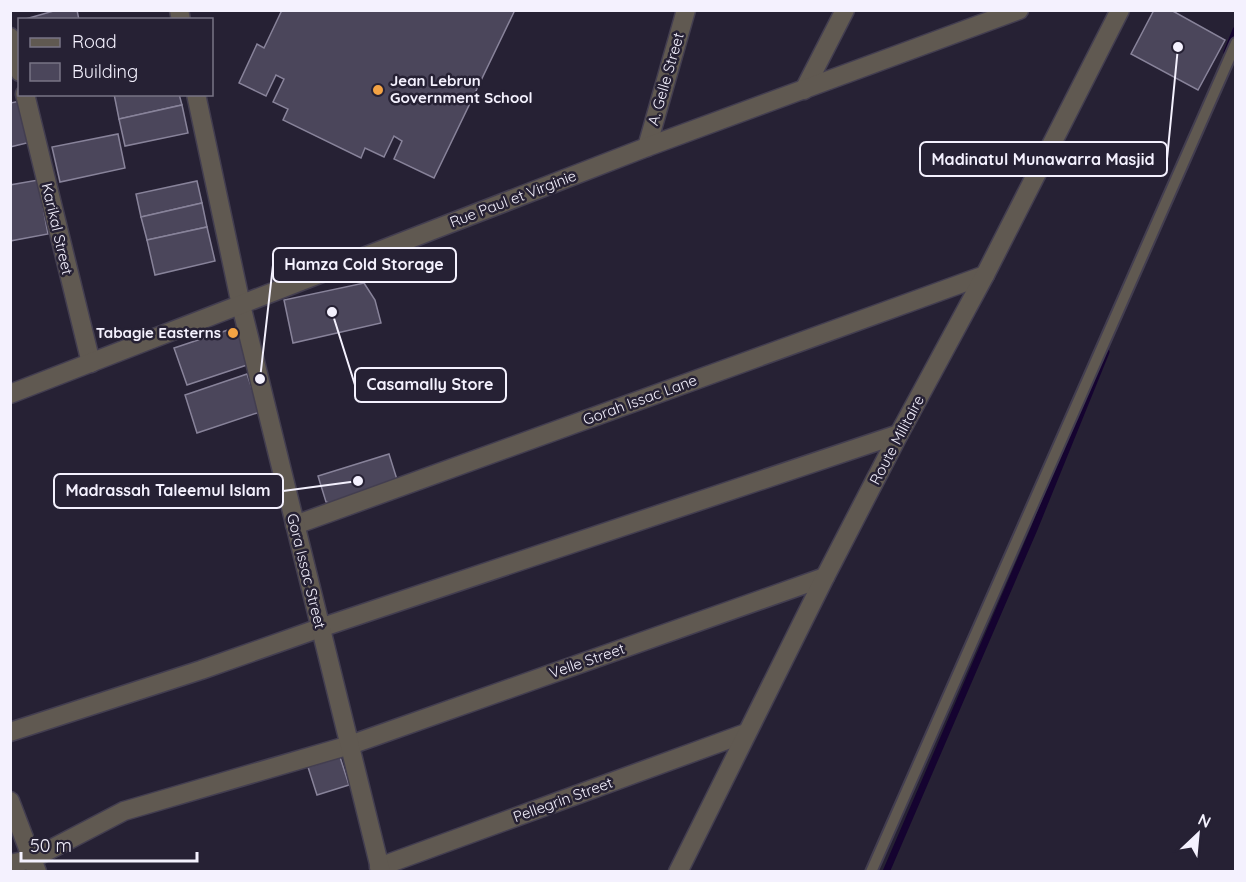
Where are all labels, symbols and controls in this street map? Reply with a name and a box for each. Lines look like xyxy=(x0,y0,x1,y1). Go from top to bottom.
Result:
legend xyxy=(18,18,213,96)
text: Road xyxy=(72,30,117,53)
street label: A. Gelle Street xyxy=(643,30,688,127)
text: Building xyxy=(72,60,138,83)
place label: Jean Lebrun Government School xyxy=(390,71,533,107)
marker: Jean Lebrun Government School xyxy=(371,83,385,97)
callout: Madinatul Munawarra Masjid xyxy=(920,142,1167,176)
text: Madinatul Munawarra Masjid xyxy=(932,149,1155,169)
street label: Rue Paul et Virginie xyxy=(447,166,579,231)
street label: Karikal Street xyxy=(38,181,77,277)
callout: Hamza Cold Storage xyxy=(273,248,456,282)
text: Hamza Cold Storage xyxy=(284,254,444,274)
place label: Tabagie Easterns xyxy=(96,323,221,342)
marker: Tabagie Easterns xyxy=(226,326,240,340)
callout: Casamally Store xyxy=(355,368,506,402)
street label: Gorah Issac Lane xyxy=(580,370,699,429)
text: Casamally Store xyxy=(366,374,494,394)
street label: Route Militaire xyxy=(865,392,928,488)
callout: Madrassah Taleemul Islam xyxy=(54,474,283,508)
text: Madrassah Taleemul Islam xyxy=(65,480,271,500)
street label: Gora Issac Street xyxy=(283,511,330,631)
street label: Velle Street xyxy=(547,639,627,682)
street label: Pellegrin Street xyxy=(510,773,615,826)
north arrow xyxy=(1168,804,1228,864)
text: N xyxy=(1195,809,1214,832)
scale bar xyxy=(21,825,196,863)
text: 50 m xyxy=(30,834,72,857)

